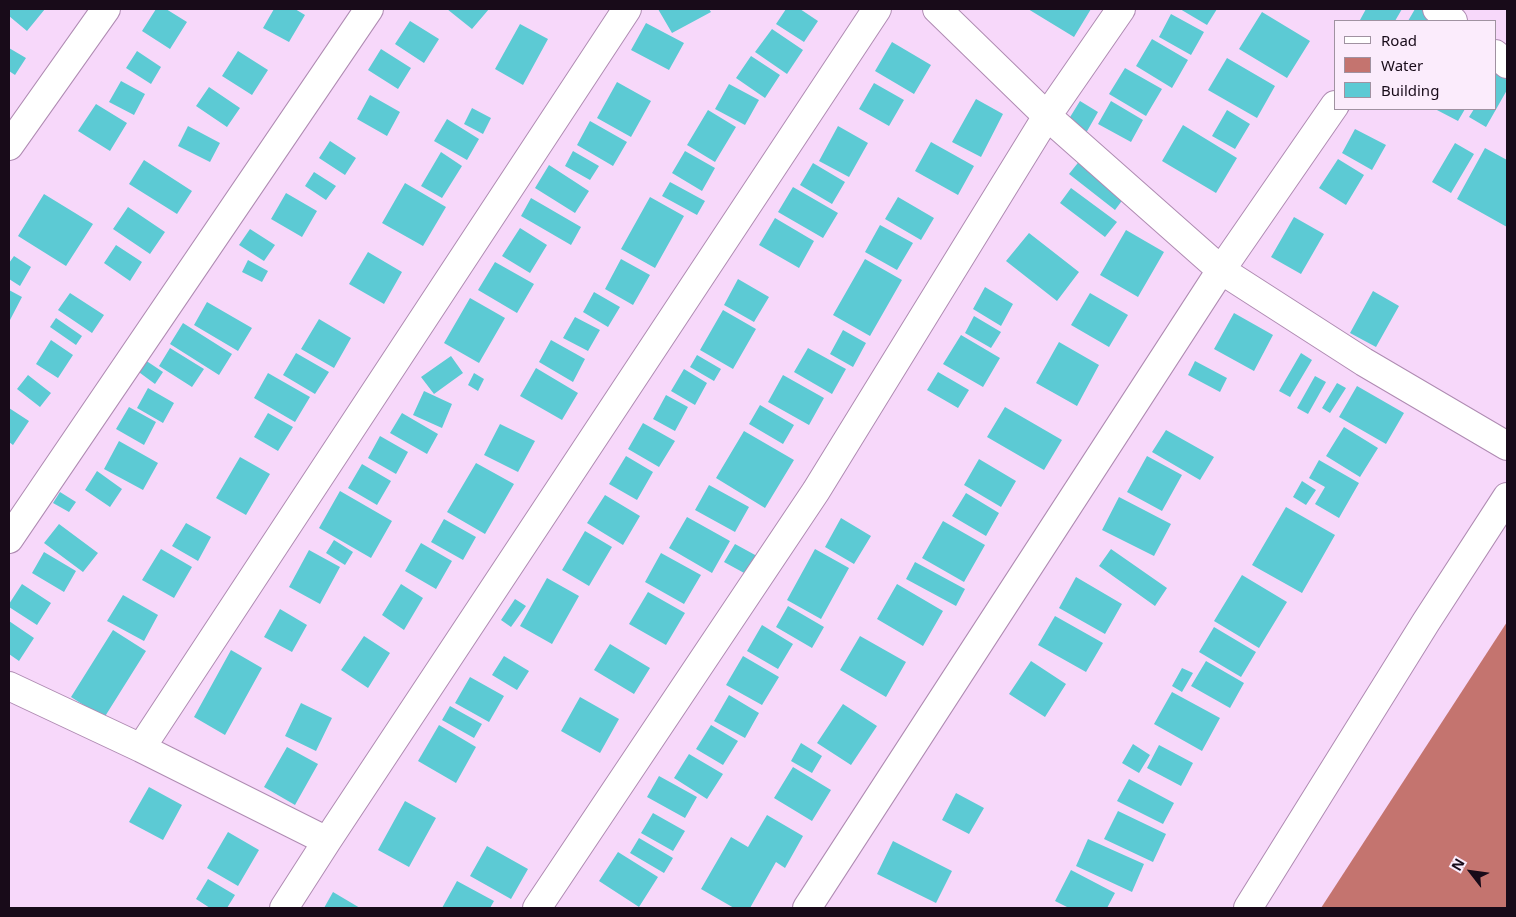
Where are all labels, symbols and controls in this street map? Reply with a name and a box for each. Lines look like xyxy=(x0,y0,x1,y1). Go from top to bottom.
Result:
legend xyxy=(1334,20,1496,110)
text: Road xyxy=(1381,30,1417,50)
text: Water xyxy=(1381,55,1423,75)
text: Building xyxy=(1381,80,1439,100)
north arrow xyxy=(1446,847,1496,897)
text: N xyxy=(1446,855,1469,874)

